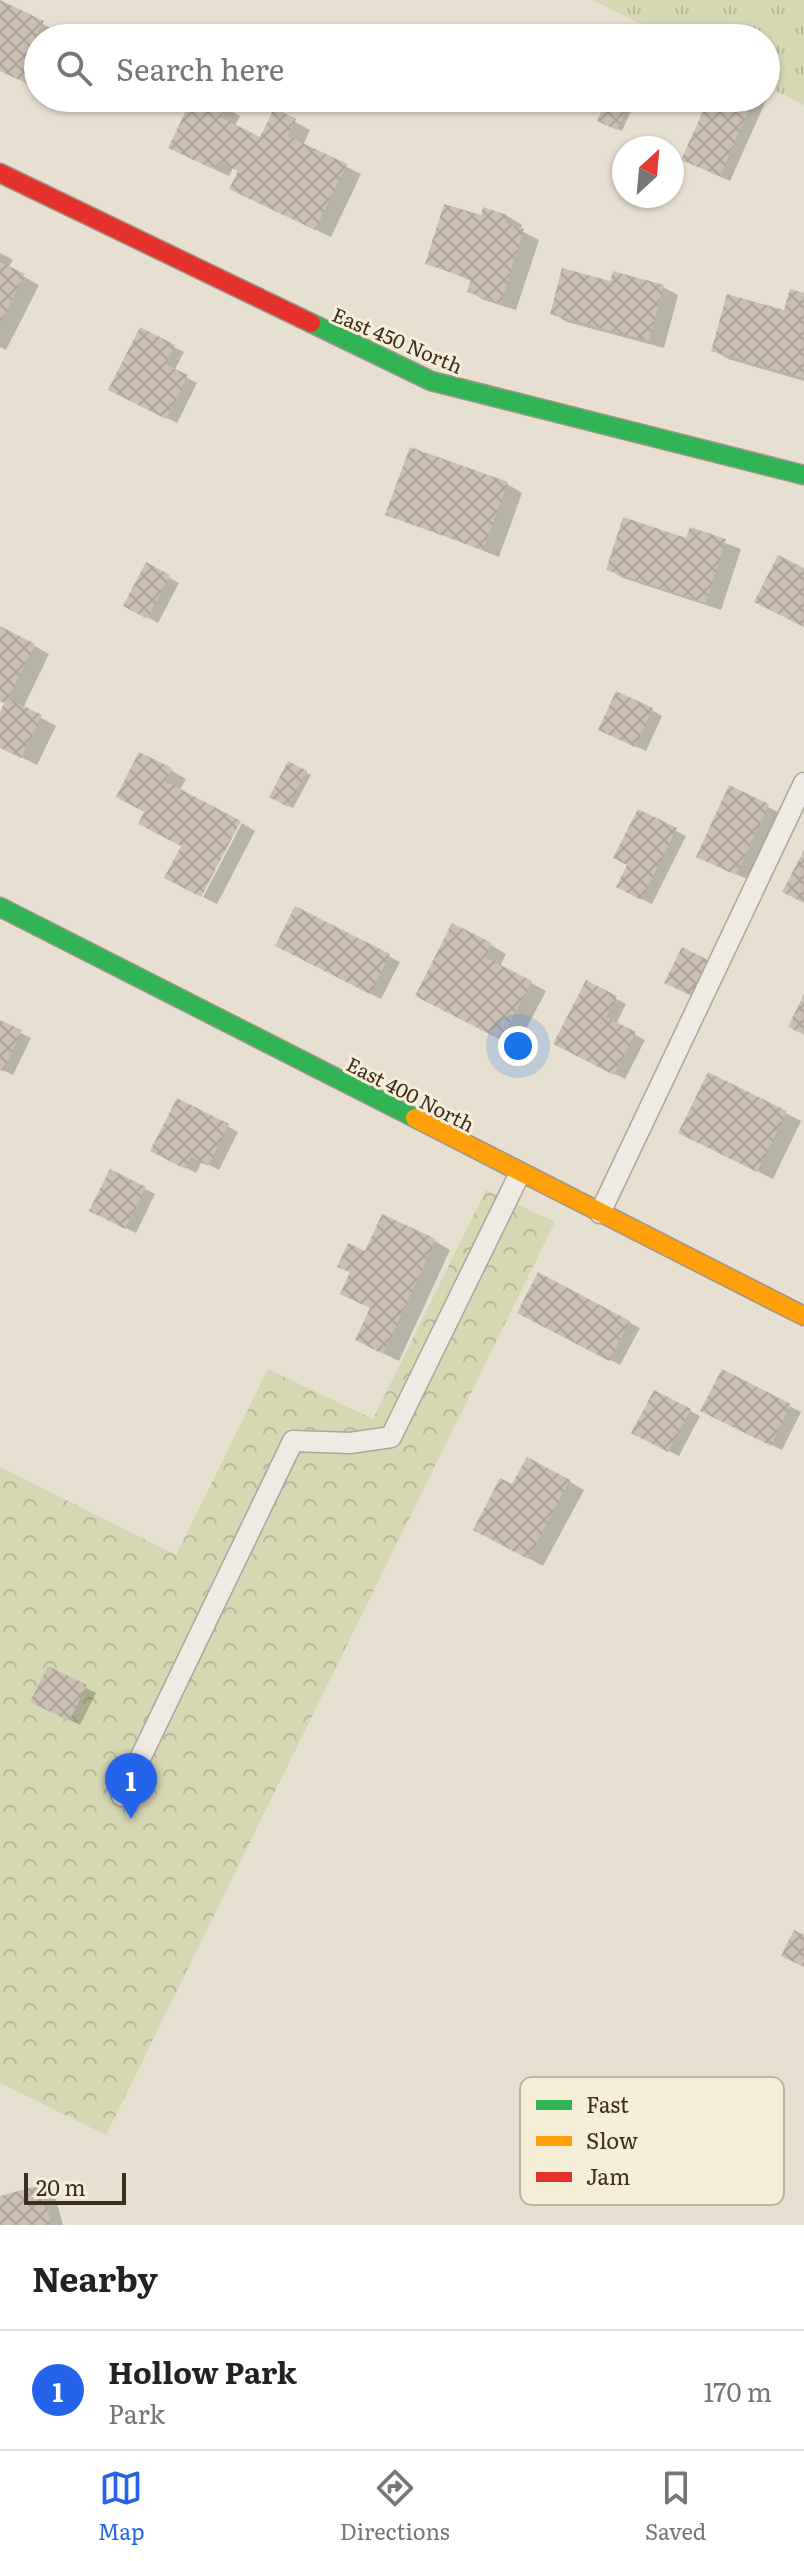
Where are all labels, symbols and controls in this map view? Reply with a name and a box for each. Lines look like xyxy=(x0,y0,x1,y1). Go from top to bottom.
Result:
search box xyxy=(24,24,780,112)
icon: search xyxy=(52,46,96,90)
text: Search here xyxy=(116,46,284,90)
north arrow xyxy=(612,136,684,208)
street label: East 450 North xyxy=(328,298,468,380)
your location xyxy=(498,1026,538,1066)
street label: East 400 North xyxy=(342,1048,480,1138)
pin: 1 xyxy=(105,1753,157,1819)
legend xyxy=(520,2077,784,2205)
text: Fast xyxy=(586,2087,629,2120)
text: Slow xyxy=(586,2123,638,2156)
text: Jam xyxy=(586,2159,630,2192)
scale bar xyxy=(24,2169,126,2205)
text: 20 m xyxy=(36,2170,86,2203)
text: Nearby xyxy=(32,2252,158,2302)
text: Hollow Park xyxy=(108,2349,297,2393)
text: 1 xyxy=(53,2371,63,2410)
text: 170 m xyxy=(704,2371,772,2410)
text: Park xyxy=(108,2393,165,2432)
tab: Map xyxy=(98,2466,145,2547)
tab: Directions xyxy=(340,2466,450,2547)
tab: Saved xyxy=(645,2466,706,2547)

